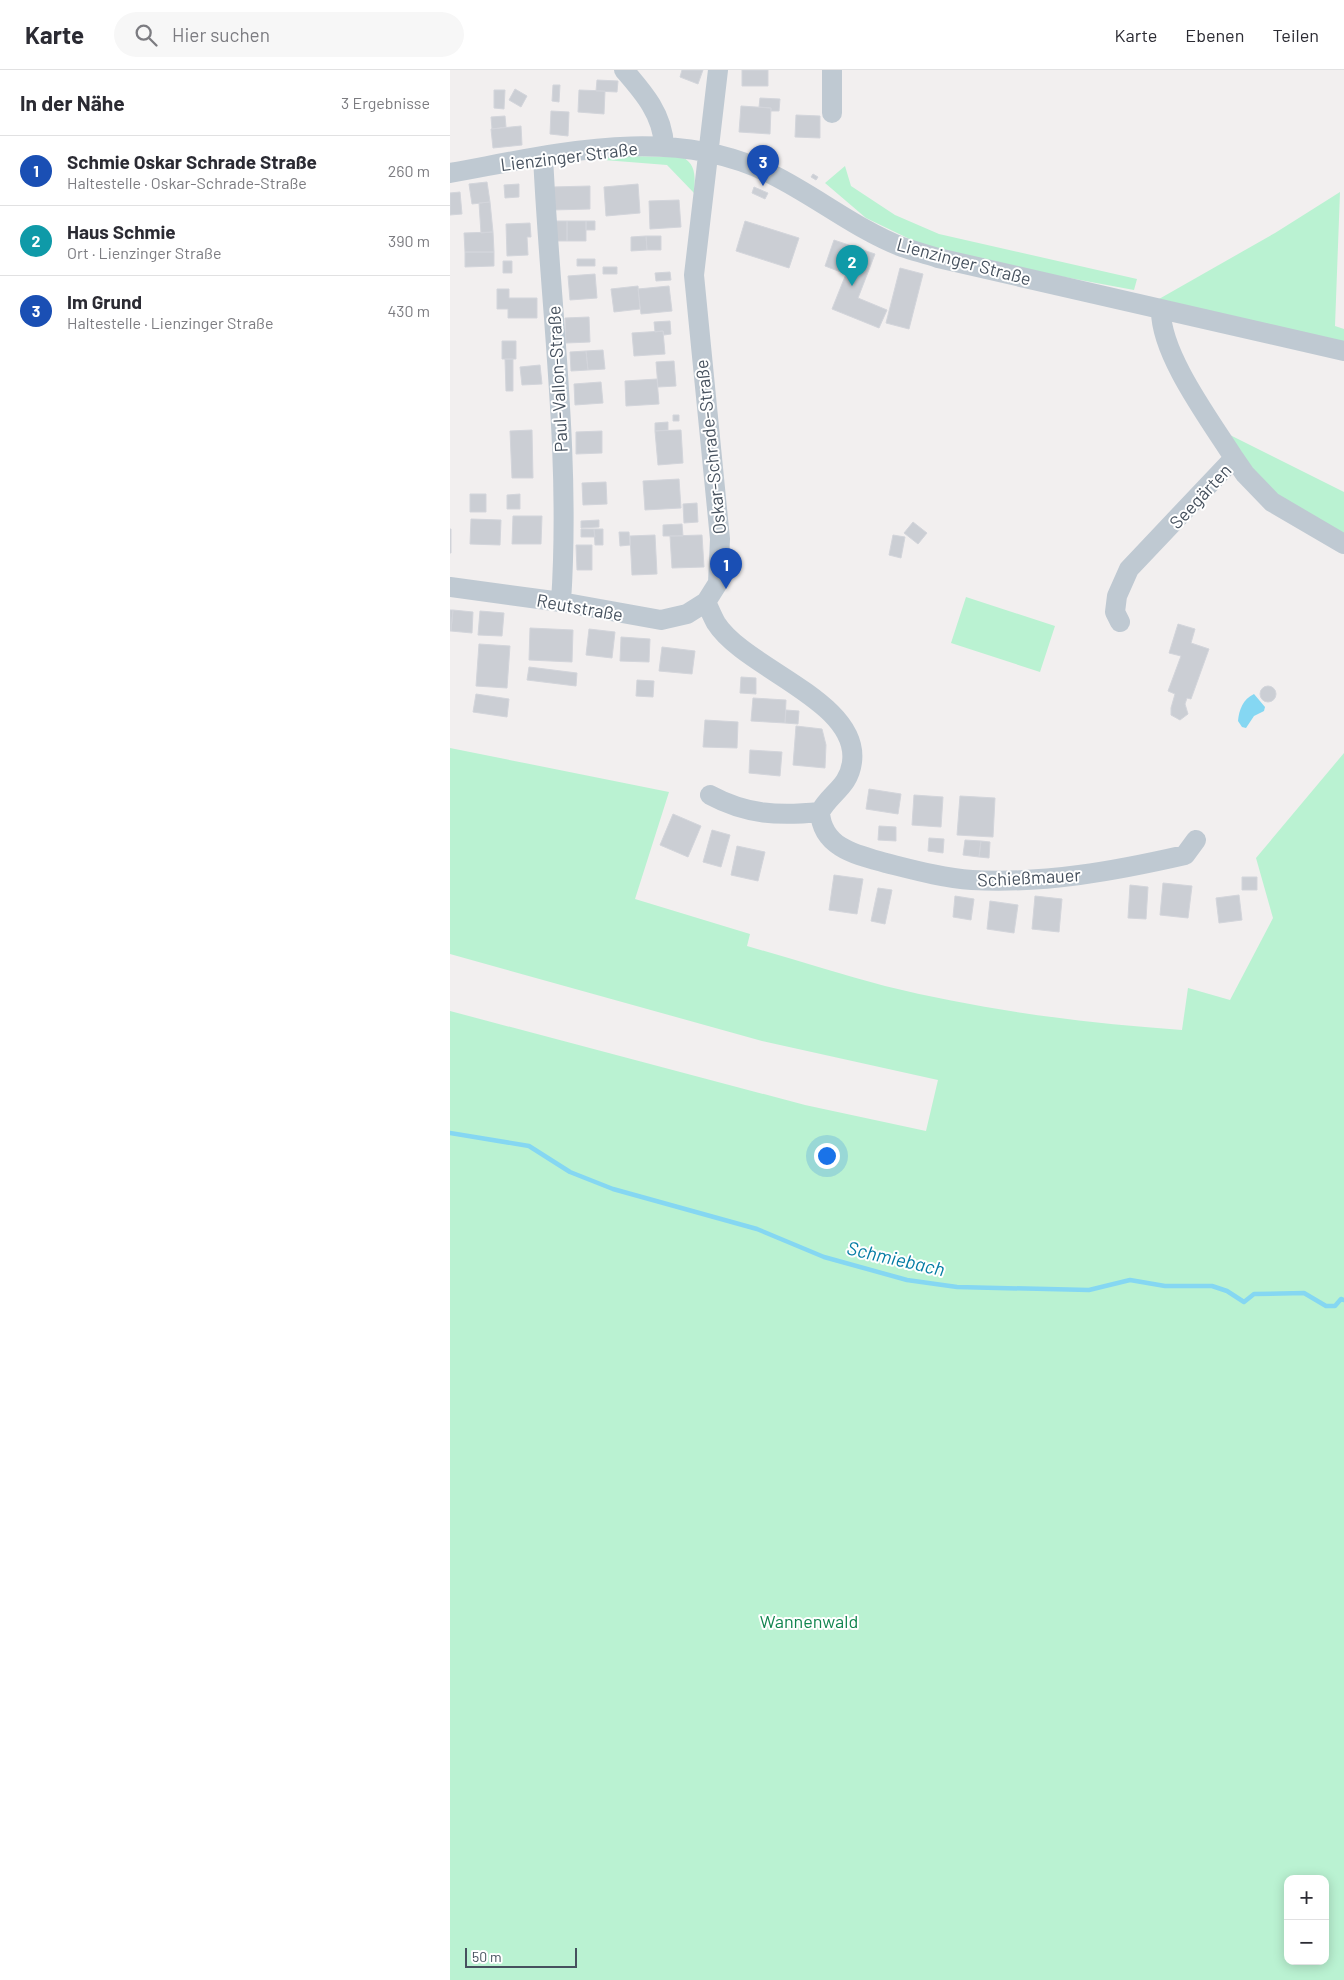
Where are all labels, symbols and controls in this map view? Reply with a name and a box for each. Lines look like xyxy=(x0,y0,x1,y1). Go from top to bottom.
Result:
search box xyxy=(114,12,464,57)
text: Karte xyxy=(25,20,84,49)
icon: search xyxy=(132,21,160,49)
text: Hier suchen xyxy=(172,23,270,46)
text: Karte xyxy=(1114,24,1157,46)
text: Ebenen xyxy=(1185,24,1244,46)
text: Teilen xyxy=(1272,24,1319,46)
text: In der Nähe xyxy=(20,90,125,115)
text: 3 Ergebnisse xyxy=(341,93,430,112)
street label: Lienzinger Straße xyxy=(499,137,639,175)
pin: 3 xyxy=(747,145,779,186)
text: Schmie Oskar Schrade Straße xyxy=(67,150,317,173)
text: 1 xyxy=(33,161,39,180)
text: 260 m xyxy=(388,161,430,180)
text: Haltestelle · Oskar-Schrade-Straße xyxy=(67,173,307,192)
text: Haus Schmie xyxy=(67,220,176,243)
text: 2 xyxy=(32,231,40,250)
text: 390 m xyxy=(388,231,430,250)
street label: Lienzinger Straße xyxy=(894,232,1034,290)
text: Ort · Lienzinger Straße xyxy=(67,243,221,262)
pin: 2 xyxy=(836,245,868,286)
text: Im Grund xyxy=(67,290,142,313)
text: 3 xyxy=(32,301,40,320)
text: 430 m xyxy=(387,301,430,320)
street label: Paul-Vallon-Straße xyxy=(542,305,572,453)
text: Haltestelle · Lienzinger Straße xyxy=(67,313,274,332)
street label: Oskar-Schrade-Straße xyxy=(690,358,730,536)
street label: Seegärten xyxy=(1164,459,1236,533)
pin: 1 xyxy=(710,548,742,589)
street label: Reutstraße xyxy=(535,589,625,625)
street label: Schießmauer xyxy=(977,863,1082,891)
your location xyxy=(814,1143,840,1169)
water label: Schmiebach xyxy=(845,1236,947,1280)
park label: Wannenwald xyxy=(760,1610,858,1632)
map controls xyxy=(1284,1875,1329,1965)
button: + xyxy=(1284,1875,1329,1920)
button: − xyxy=(1284,1920,1329,1965)
scale bar xyxy=(465,1945,578,1968)
text: 50 m xyxy=(472,1948,501,1965)

